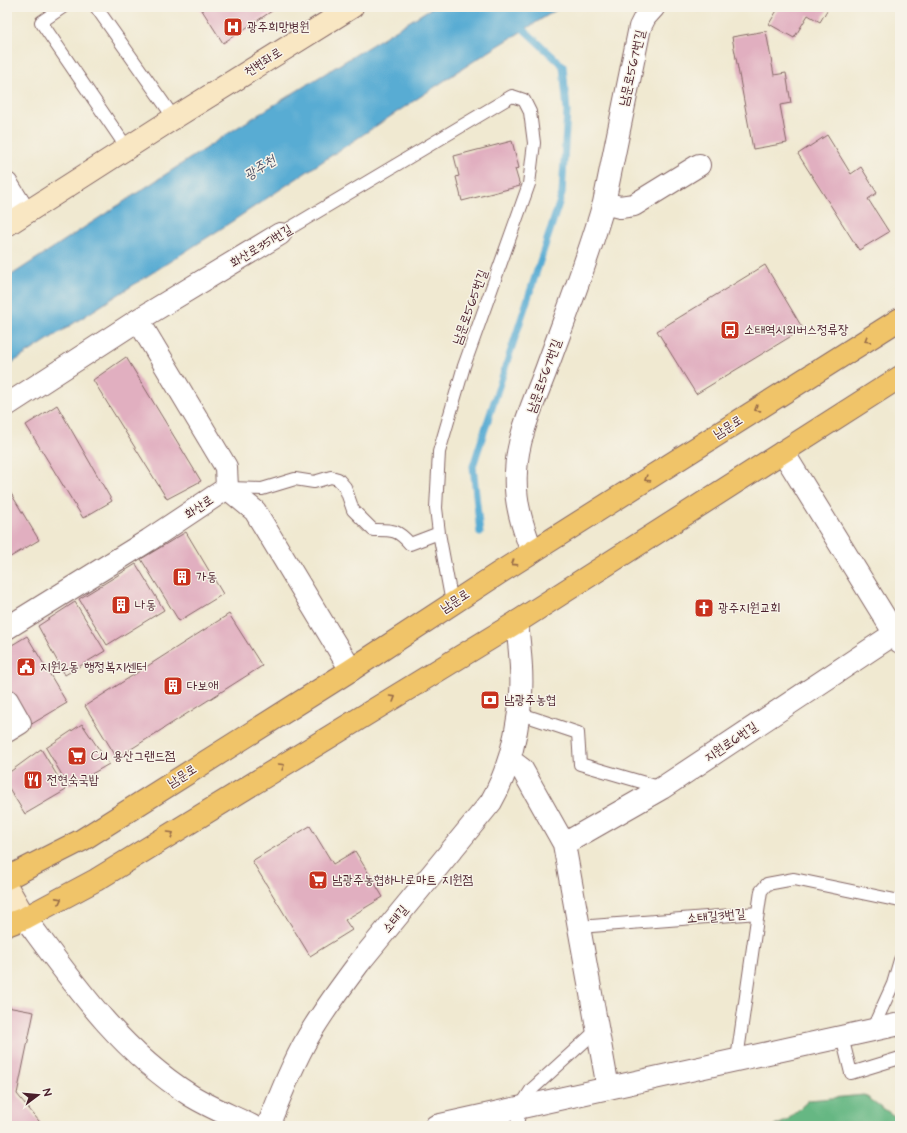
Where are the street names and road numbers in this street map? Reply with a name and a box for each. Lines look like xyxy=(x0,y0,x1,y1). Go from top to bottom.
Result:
street label: 남문로567번길 xyxy=(614,28,650,108)
street label: 천변좌로 xyxy=(240,43,286,81)
street label: 화산로351번길 xyxy=(226,220,296,272)
street label: 남문로565번길 xyxy=(448,267,492,347)
street label: 남문로567번길 xyxy=(522,336,566,416)
street label: 남문로 xyxy=(710,411,746,443)
street label: 화산로 xyxy=(181,491,217,523)
street label: 남문로 xyxy=(437,585,473,617)
street label: 지원로6번길 xyxy=(701,718,761,766)
street label: 남문로 xyxy=(164,760,200,792)
street label: 소태길 xyxy=(378,901,412,937)
street label: 소태길3번길 xyxy=(686,904,746,928)

